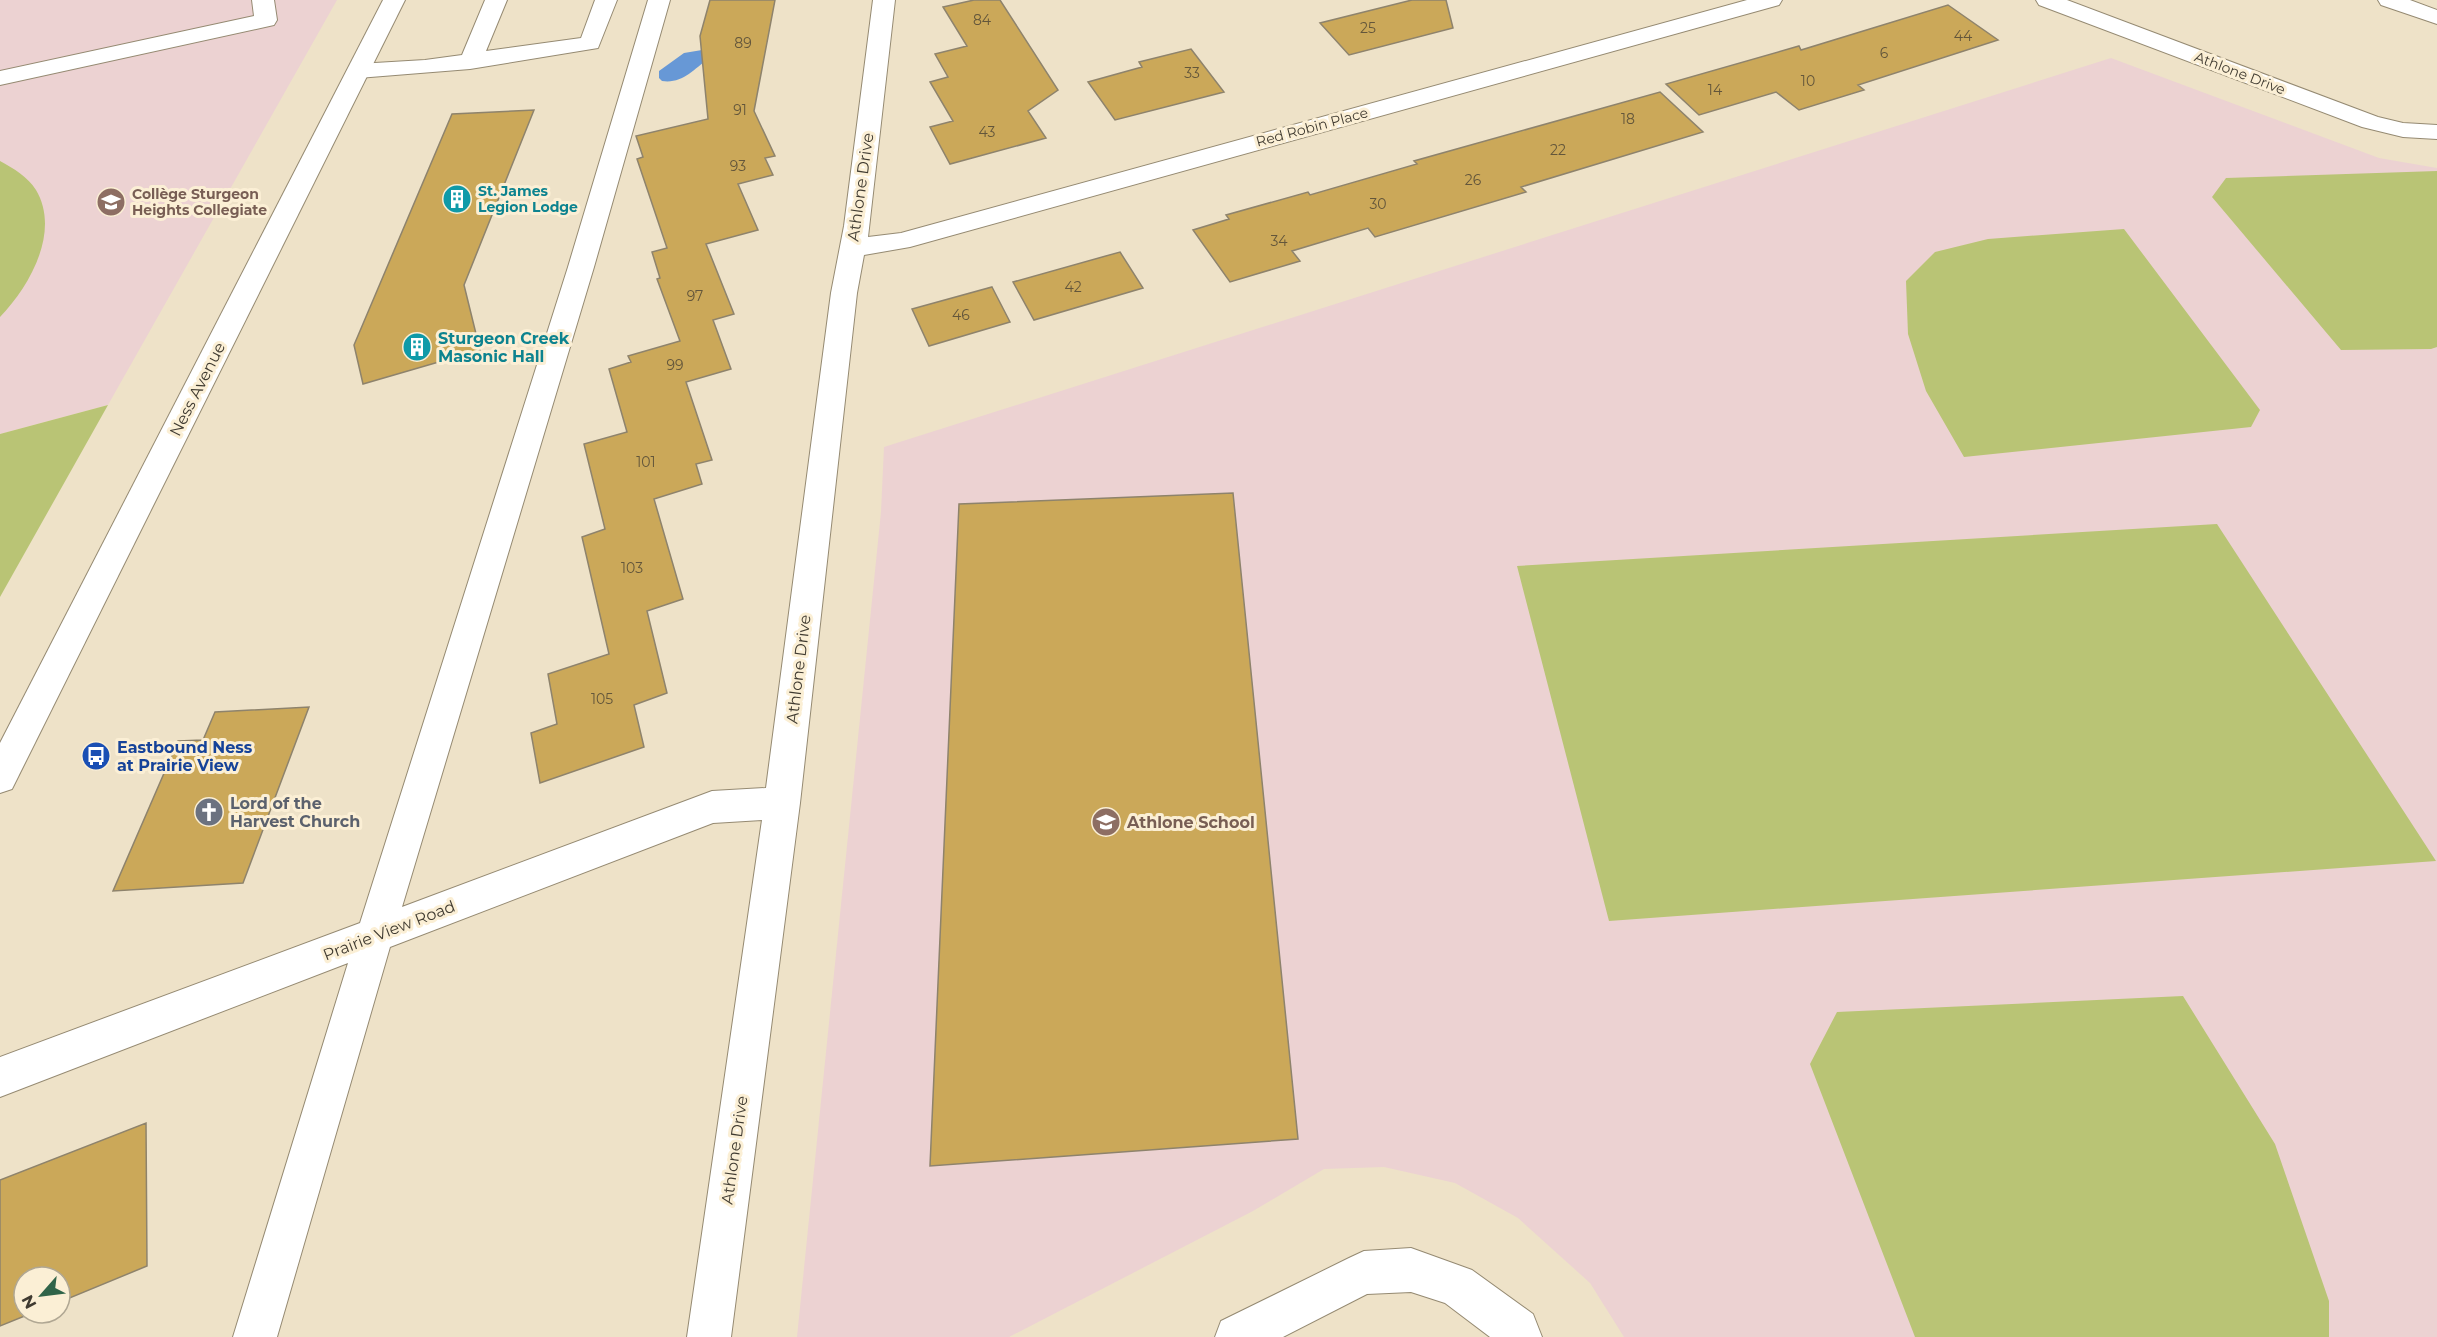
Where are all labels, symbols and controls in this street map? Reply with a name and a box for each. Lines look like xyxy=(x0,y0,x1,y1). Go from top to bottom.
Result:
house number: 84 xyxy=(973,11,992,29)
house number: 25 xyxy=(1360,19,1376,37)
house number: 44 xyxy=(1954,27,1973,45)
house number: 89 xyxy=(734,34,752,52)
house number: 6 xyxy=(1880,44,1889,62)
street label: Athlone Drive xyxy=(2192,47,2288,99)
house number: 33 xyxy=(1184,64,1200,82)
house number: 10 xyxy=(1801,72,1815,90)
house number: 14 xyxy=(1708,81,1723,99)
house number: 91 xyxy=(733,101,747,119)
street label: Red Robin Place xyxy=(1254,103,1370,151)
house number: 18 xyxy=(1621,110,1635,128)
house number: 43 xyxy=(979,123,996,141)
street label: Athlone Drive xyxy=(843,131,878,243)
house number: 22 xyxy=(1550,141,1566,159)
house number: 93 xyxy=(730,157,746,175)
house number: 26 xyxy=(1465,171,1482,189)
place label: St. James Legion Lodge xyxy=(478,182,578,216)
building icon: St. James Legion Lodge xyxy=(441,183,473,215)
place label: Collège Sturgeon Heights Collegiate xyxy=(132,185,267,219)
school or university icon: Collège Sturgeon Heights Collegiate xyxy=(95,186,127,218)
house number: 30 xyxy=(1369,195,1387,213)
house number: 34 xyxy=(1270,232,1288,250)
house number: 42 xyxy=(1064,278,1082,296)
house number: 97 xyxy=(687,287,703,305)
house number: 46 xyxy=(952,306,970,324)
place label: Sturgeon Creek Masonic Hall xyxy=(438,329,570,366)
building icon: Sturgeon Creek Masonic Hall xyxy=(401,331,433,363)
street label: Ness Avenue xyxy=(166,339,229,439)
house number: 99 xyxy=(666,356,684,374)
house number: 101 xyxy=(636,453,656,471)
house number: 103 xyxy=(621,559,643,577)
street label: Athlone Drive xyxy=(782,613,815,725)
house number: 105 xyxy=(591,690,613,708)
place label: Eastbound Ness at Prairie View xyxy=(117,738,253,775)
bus stop icon: Eastbound Ness at Prairie View xyxy=(80,740,112,772)
place label: Lord of the Harvest Church xyxy=(230,794,360,831)
church icon: Lord of the Harvest Church xyxy=(193,796,225,828)
school or university icon: Athlone School xyxy=(1090,806,1122,838)
place label: Athlone School xyxy=(1126,813,1255,832)
street label: Prairie View Road xyxy=(320,897,458,964)
street label: Athlone Drive xyxy=(717,1094,752,1206)
north arrow xyxy=(12,1265,72,1325)
text: N xyxy=(18,1292,41,1312)

